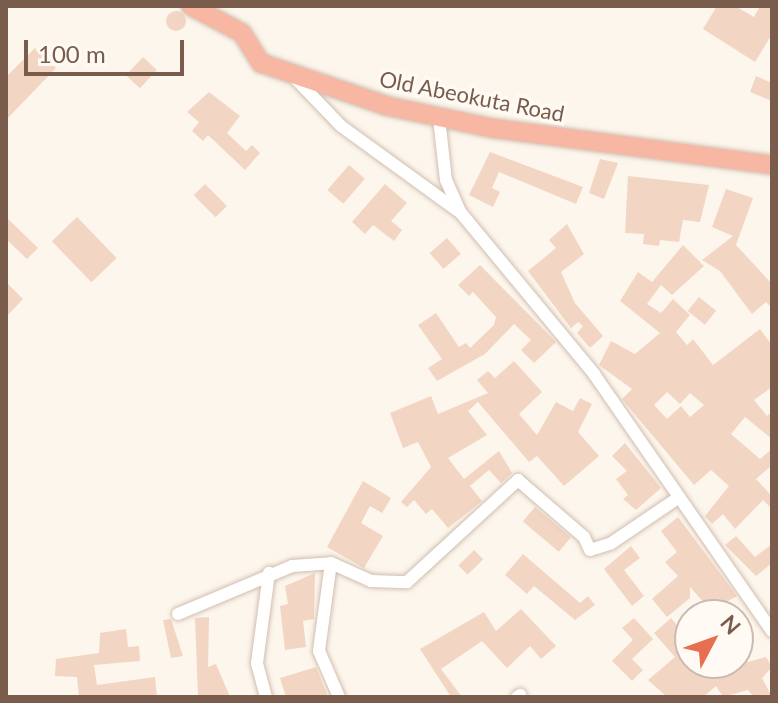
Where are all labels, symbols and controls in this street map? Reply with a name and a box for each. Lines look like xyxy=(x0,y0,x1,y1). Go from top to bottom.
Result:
scale bar xyxy=(28,24,188,74)
text: 100 m xyxy=(38,39,106,68)
street label: Old Abeokuta Road xyxy=(377,65,567,127)
north arrow xyxy=(674,599,754,679)
text: N xyxy=(715,609,747,639)

